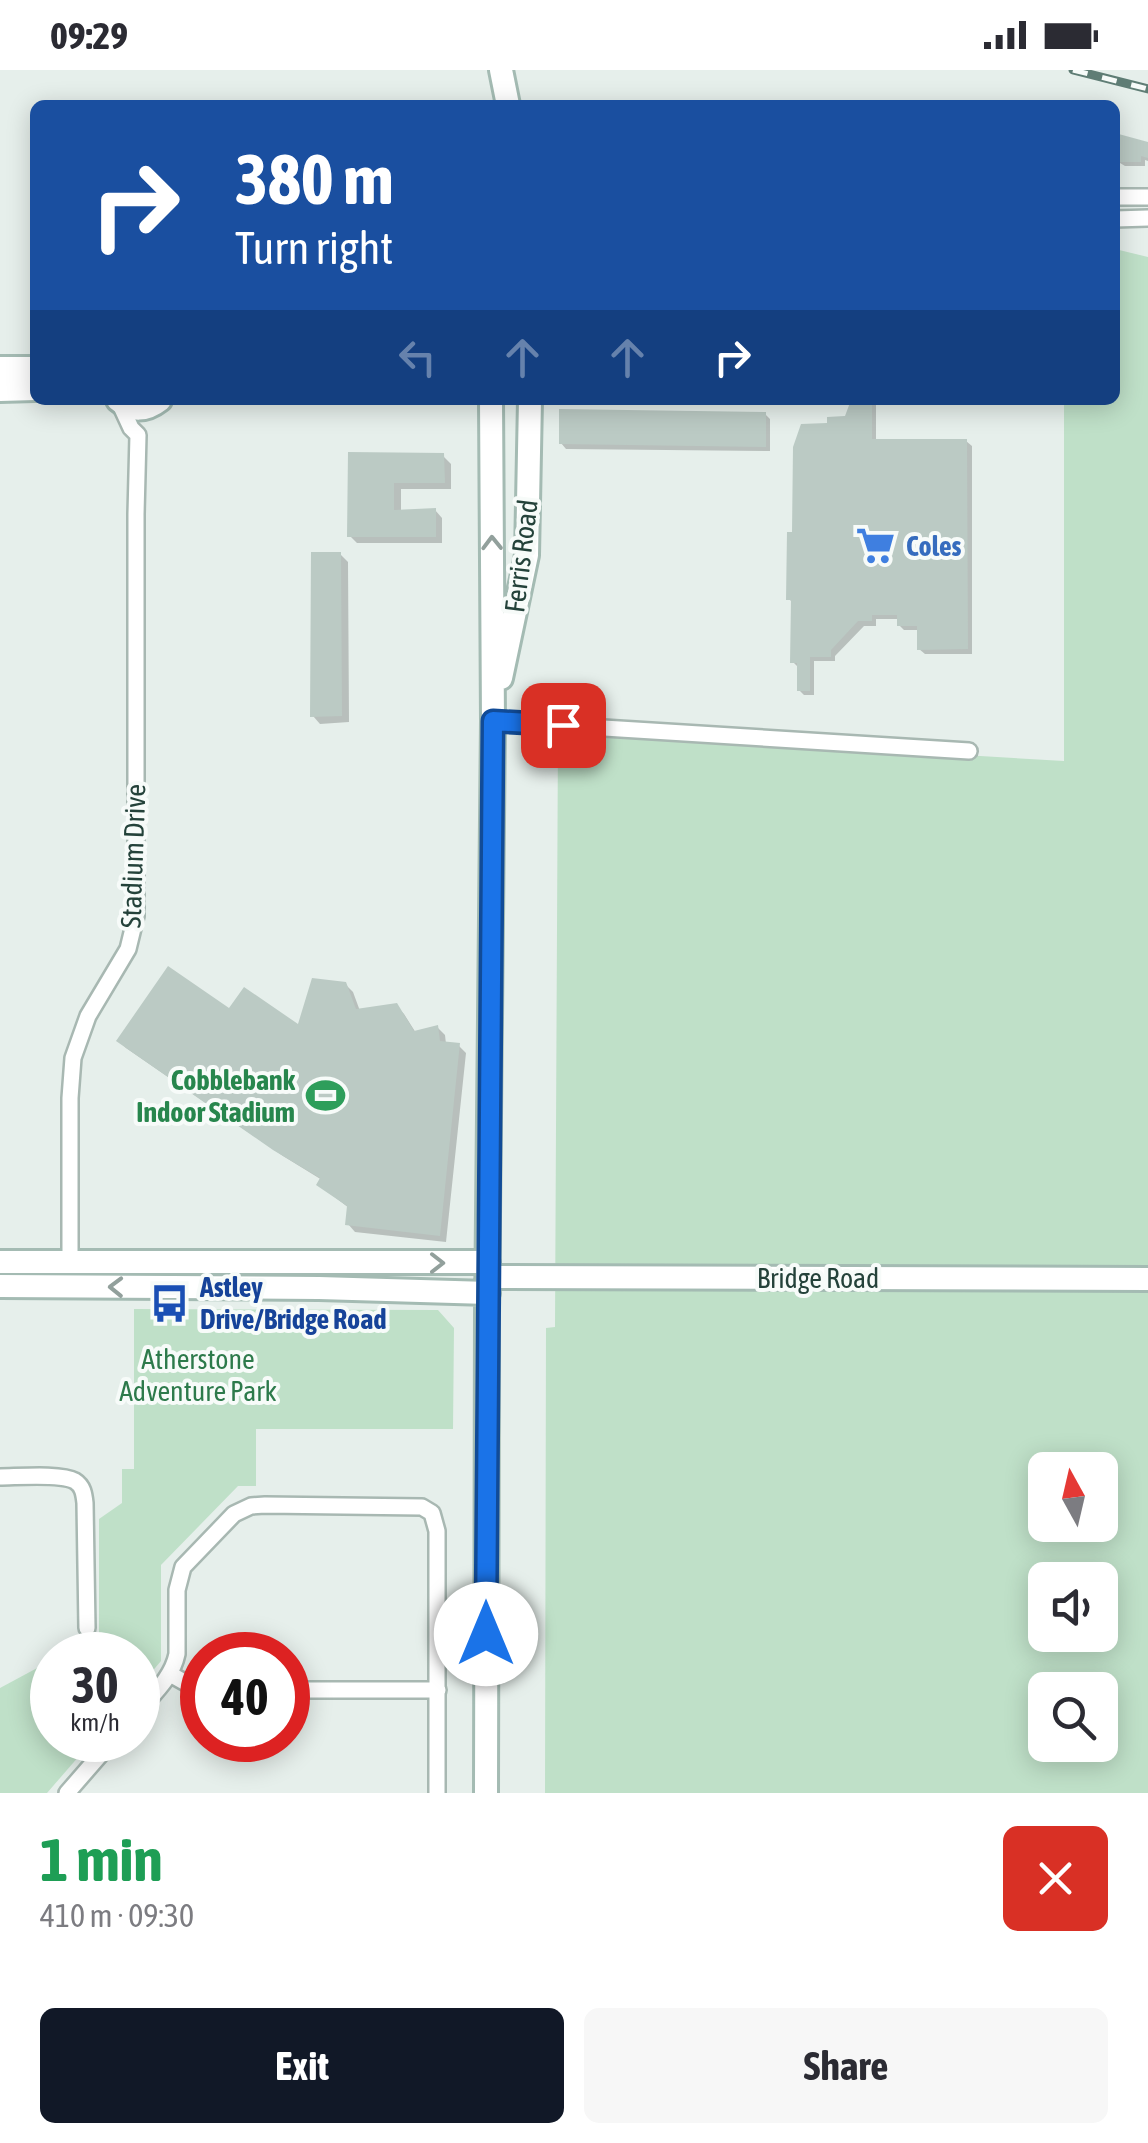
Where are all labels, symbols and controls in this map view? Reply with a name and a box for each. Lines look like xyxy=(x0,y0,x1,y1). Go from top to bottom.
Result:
text: 09:29 xyxy=(50,14,128,57)
text: 380 m xyxy=(235,139,394,219)
icon: right xyxy=(70,140,200,270)
text: Turn right xyxy=(235,222,393,274)
icon: left xyxy=(390,330,445,385)
icon: ahead xyxy=(495,330,550,385)
icon: ahead xyxy=(600,330,655,385)
icon: right xyxy=(705,330,760,385)
street label: Ferris Road xyxy=(498,498,544,614)
supermarket icon: Coles xyxy=(855,525,897,567)
place label: Coles xyxy=(906,530,962,562)
one-way arrow xyxy=(481,535,502,551)
pin xyxy=(521,683,606,768)
icon: arrive xyxy=(536,698,591,753)
street label: Stadium Drive xyxy=(114,783,152,929)
place label: Cobblebank Indoor Stadium xyxy=(136,1064,296,1128)
sports icon: Cobblebank Indoor Stadium xyxy=(304,1075,346,1117)
one-way arrow xyxy=(430,1252,446,1274)
street label: Bridge Road xyxy=(757,1262,879,1294)
place label: Astley Drive/Bridge Road xyxy=(199,1271,387,1335)
one-way arrow xyxy=(108,1276,124,1298)
bus stop icon: Astley Drive/Bridge Road xyxy=(149,1282,191,1324)
park label: Atherstone Adventure Park xyxy=(119,1343,277,1407)
north arrow xyxy=(1028,1452,1118,1542)
map controls xyxy=(1028,1452,1118,1762)
button: sound xyxy=(1028,1562,1118,1652)
position arrow xyxy=(434,1582,538,1686)
speed limit sign: 40 xyxy=(180,1632,310,1762)
text: 30 xyxy=(71,1656,118,1714)
button: search xyxy=(1028,1672,1118,1762)
text: km/h xyxy=(70,1708,120,1736)
text: 1 min xyxy=(40,1825,163,1894)
button: close xyxy=(1003,1826,1108,1931)
text: 410 m · 09:30 xyxy=(40,1897,194,1934)
button: Exit xyxy=(40,2008,564,2123)
button: Share xyxy=(584,2008,1108,2123)

